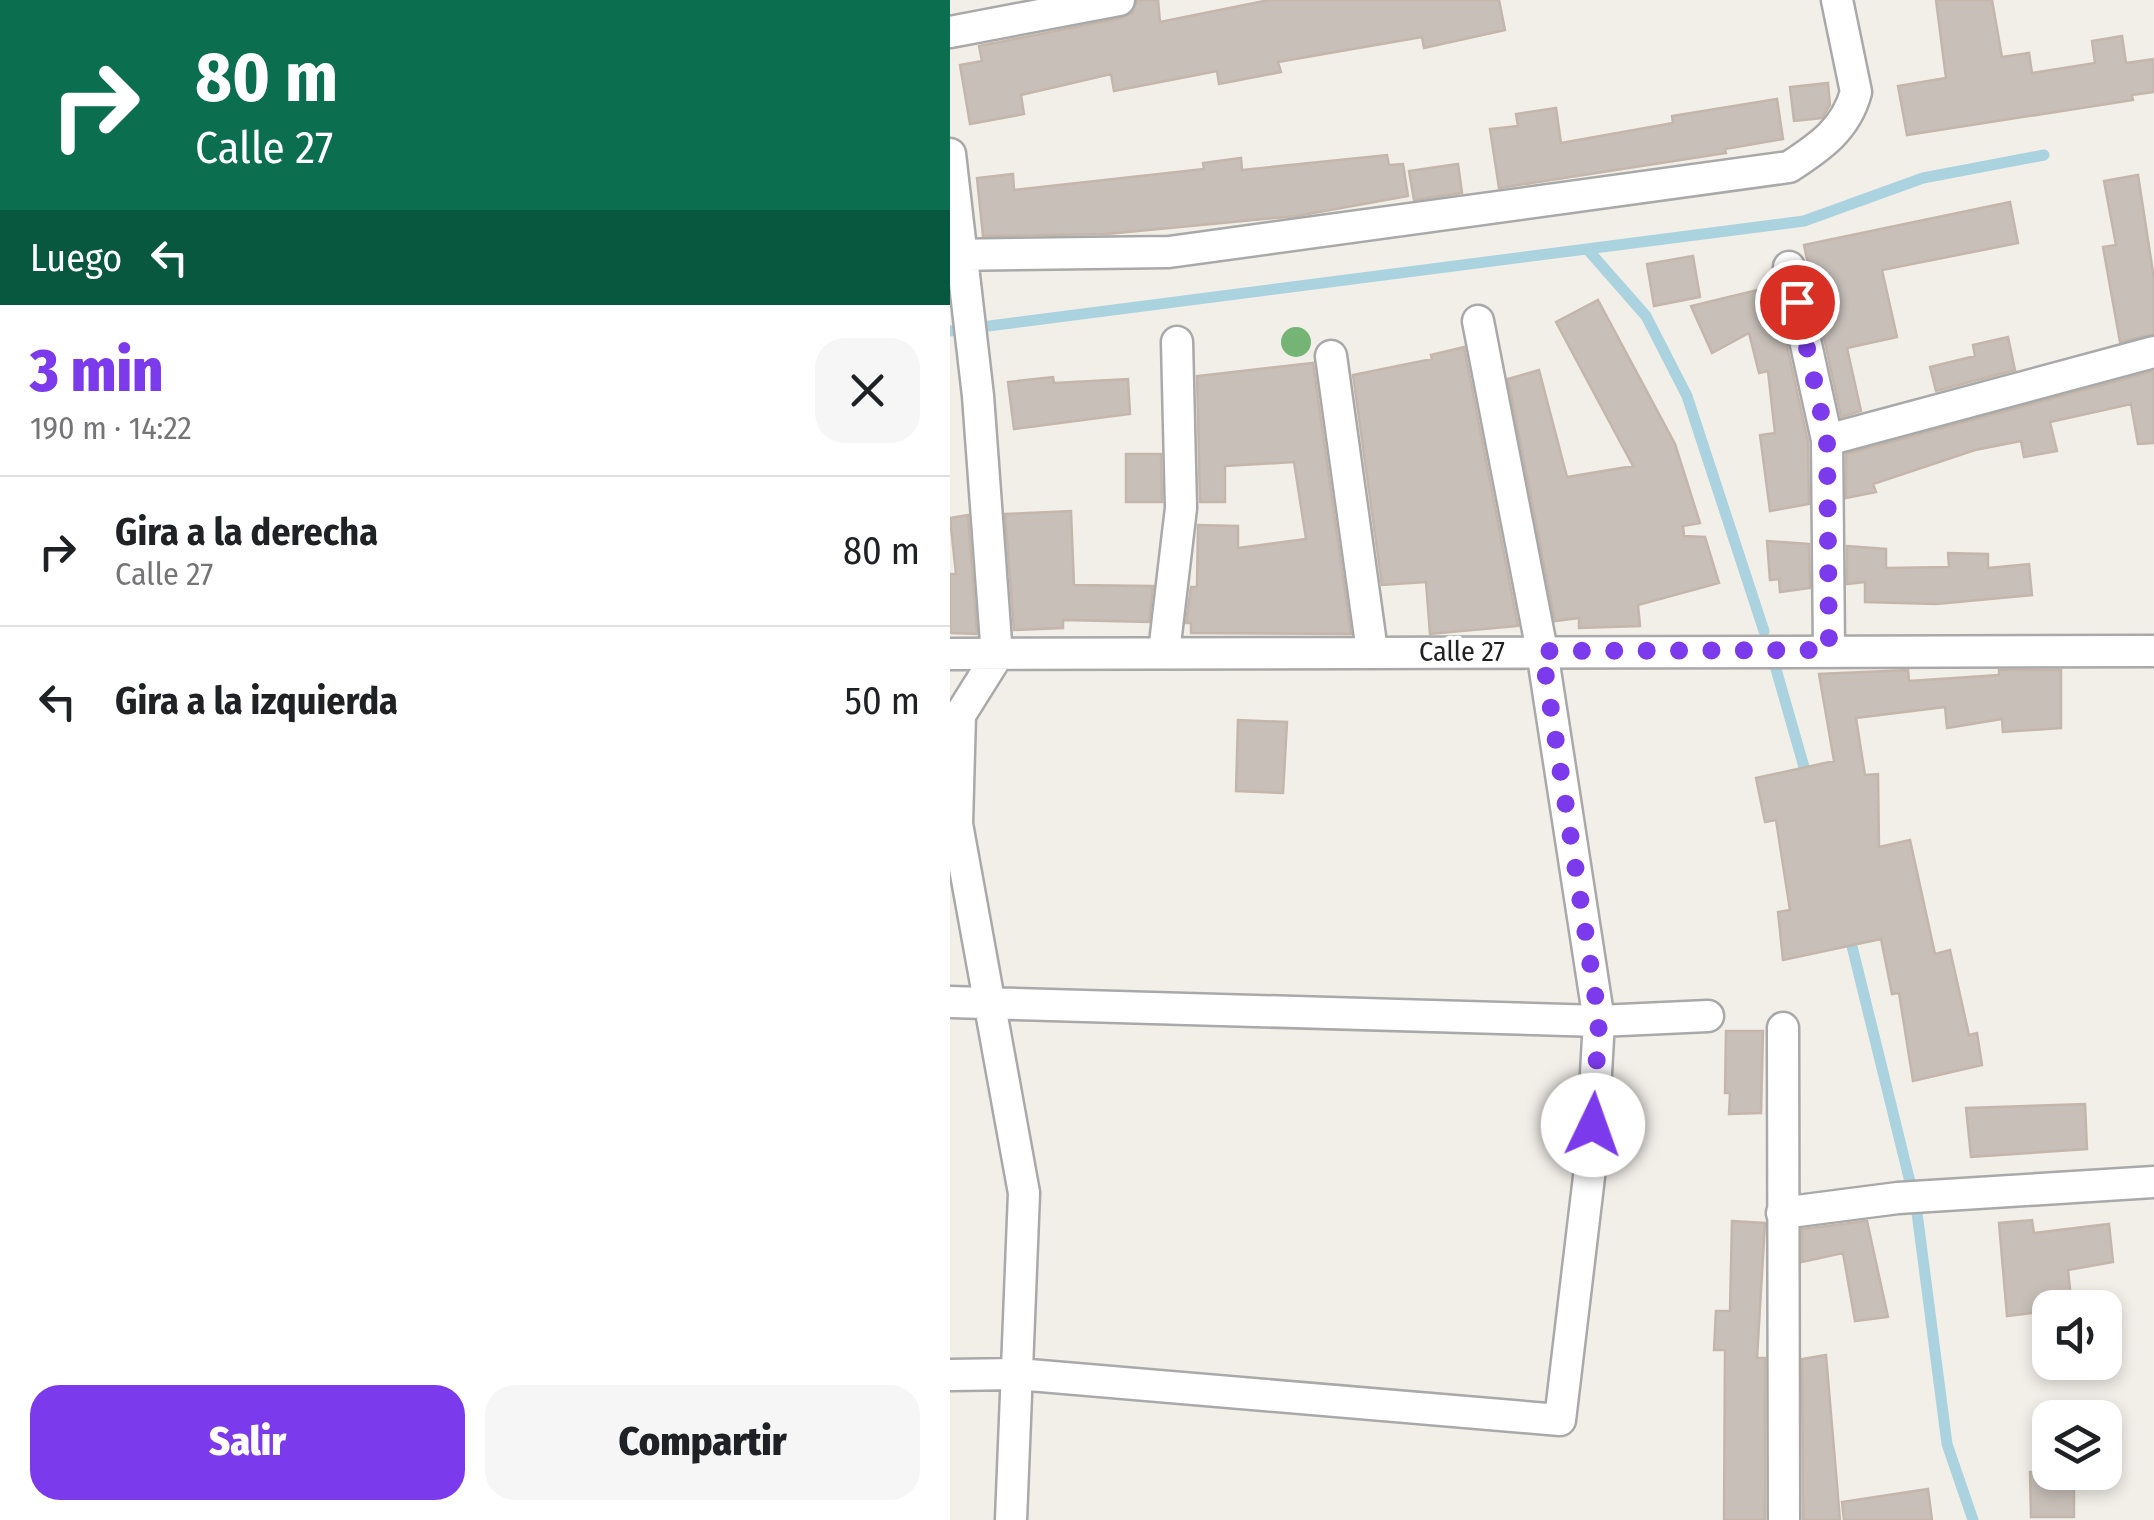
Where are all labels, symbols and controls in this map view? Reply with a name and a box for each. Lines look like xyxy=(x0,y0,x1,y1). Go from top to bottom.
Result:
text: 80 m xyxy=(195,36,338,120)
icon: right xyxy=(30,40,160,170)
text: Calle 27 xyxy=(195,121,333,175)
icon: left xyxy=(142,230,197,285)
text: Luego xyxy=(30,235,122,281)
pin xyxy=(1755,260,1840,345)
icon: arrive xyxy=(1770,275,1825,330)
text: 3 min xyxy=(30,335,163,407)
button: close xyxy=(815,338,920,443)
text: 190 m · 14:22 xyxy=(30,409,192,447)
text: Gira a la derecha xyxy=(115,509,378,555)
icon: right xyxy=(30,524,85,579)
text: 80 m xyxy=(843,528,920,574)
text: Calle 27 xyxy=(115,555,213,593)
street label: Calle 27 xyxy=(1419,635,1505,668)
icon: left xyxy=(30,674,85,729)
text: Gira a la izquierda xyxy=(115,678,398,724)
text: 50 m xyxy=(845,678,920,724)
position arrow xyxy=(1541,1073,1645,1177)
map controls xyxy=(2032,1290,2122,1490)
button: sound xyxy=(2032,1290,2122,1380)
button: Salir xyxy=(30,1385,465,1500)
button: Compartir xyxy=(485,1385,920,1500)
button: layers xyxy=(2032,1400,2122,1490)

